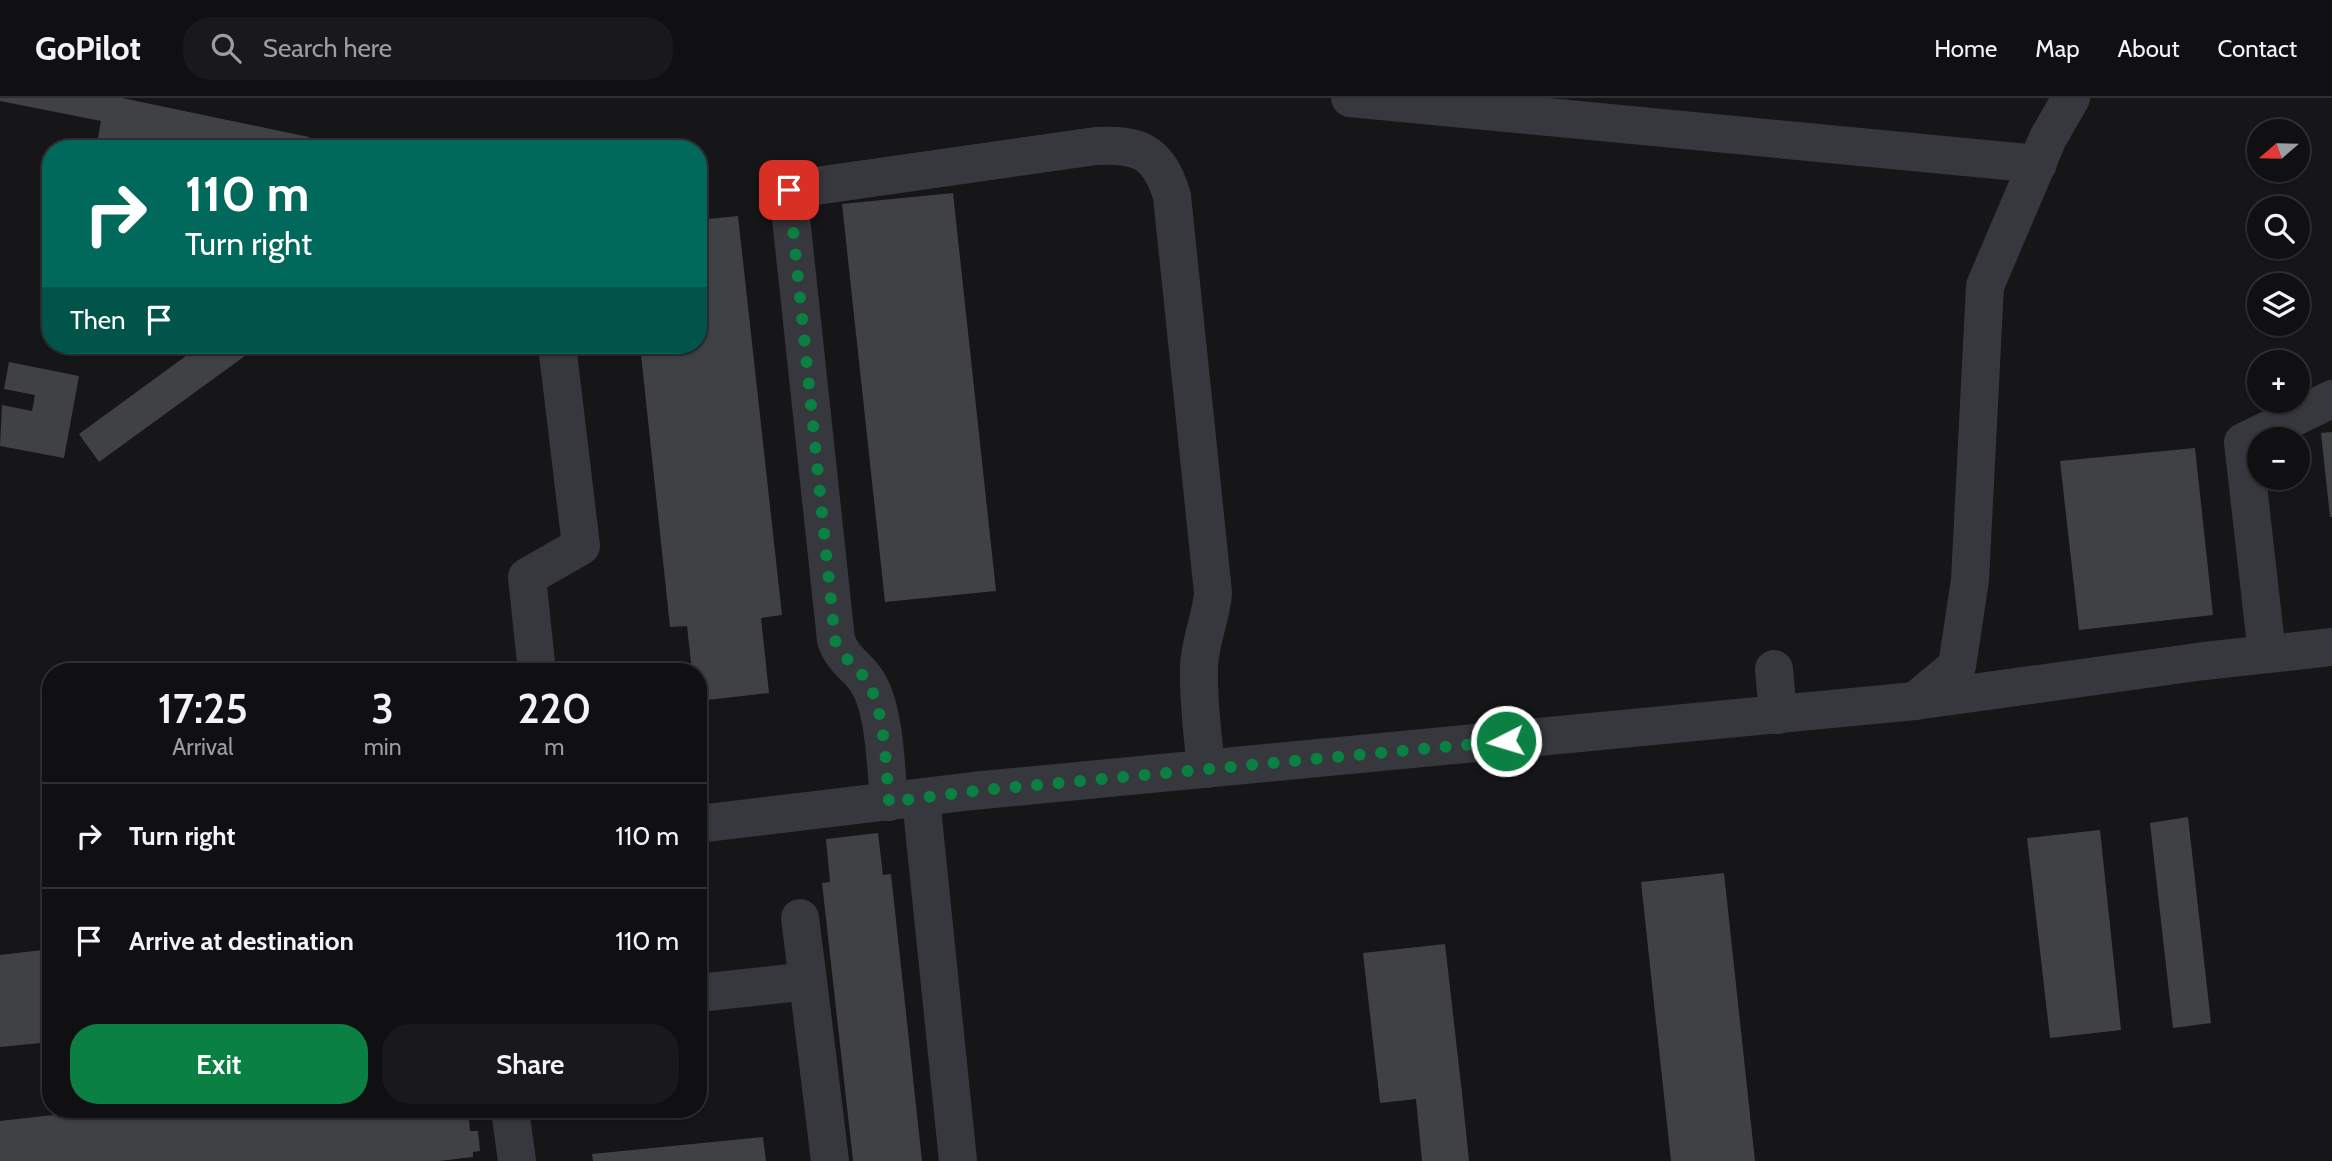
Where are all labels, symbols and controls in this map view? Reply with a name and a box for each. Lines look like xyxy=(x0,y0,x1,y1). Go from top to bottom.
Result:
search box xyxy=(183,17,673,80)
text: GoPilot xyxy=(35,28,141,68)
icon: search xyxy=(207,29,245,67)
text: Search here xyxy=(263,32,392,64)
text: Home xyxy=(1934,34,1997,63)
text: Map xyxy=(2035,34,2080,63)
text: About xyxy=(2118,34,2180,63)
text: Contact xyxy=(2218,34,2297,63)
north arrow xyxy=(2247,119,2310,182)
map controls xyxy=(2247,119,2310,490)
pin xyxy=(759,160,819,220)
text: 110 m xyxy=(185,164,309,223)
icon: right xyxy=(70,168,161,259)
icon: arrive xyxy=(770,171,808,209)
button: search xyxy=(2247,196,2310,259)
text: Turn right xyxy=(185,224,312,263)
button: layers xyxy=(2247,273,2310,336)
icon: arrive xyxy=(140,301,178,339)
text: Then xyxy=(70,304,126,336)
button: + xyxy=(2247,350,2310,413)
button: − xyxy=(2247,427,2310,490)
text: 17:25 xyxy=(158,682,248,734)
text: 3 xyxy=(371,682,394,734)
text: 220 xyxy=(517,682,591,734)
position arrow xyxy=(1469,704,1543,778)
text: Arrival xyxy=(172,733,233,761)
text: min xyxy=(364,733,402,761)
text: m xyxy=(544,733,564,761)
icon: right xyxy=(70,817,108,855)
text: Turn right xyxy=(129,820,235,852)
text: 110 m xyxy=(615,820,679,852)
icon: arrive xyxy=(70,922,108,960)
text: Arrive at destination xyxy=(129,925,354,957)
text: 110 m xyxy=(615,925,679,957)
button: Exit xyxy=(70,1024,368,1104)
button: Share xyxy=(382,1024,679,1104)

